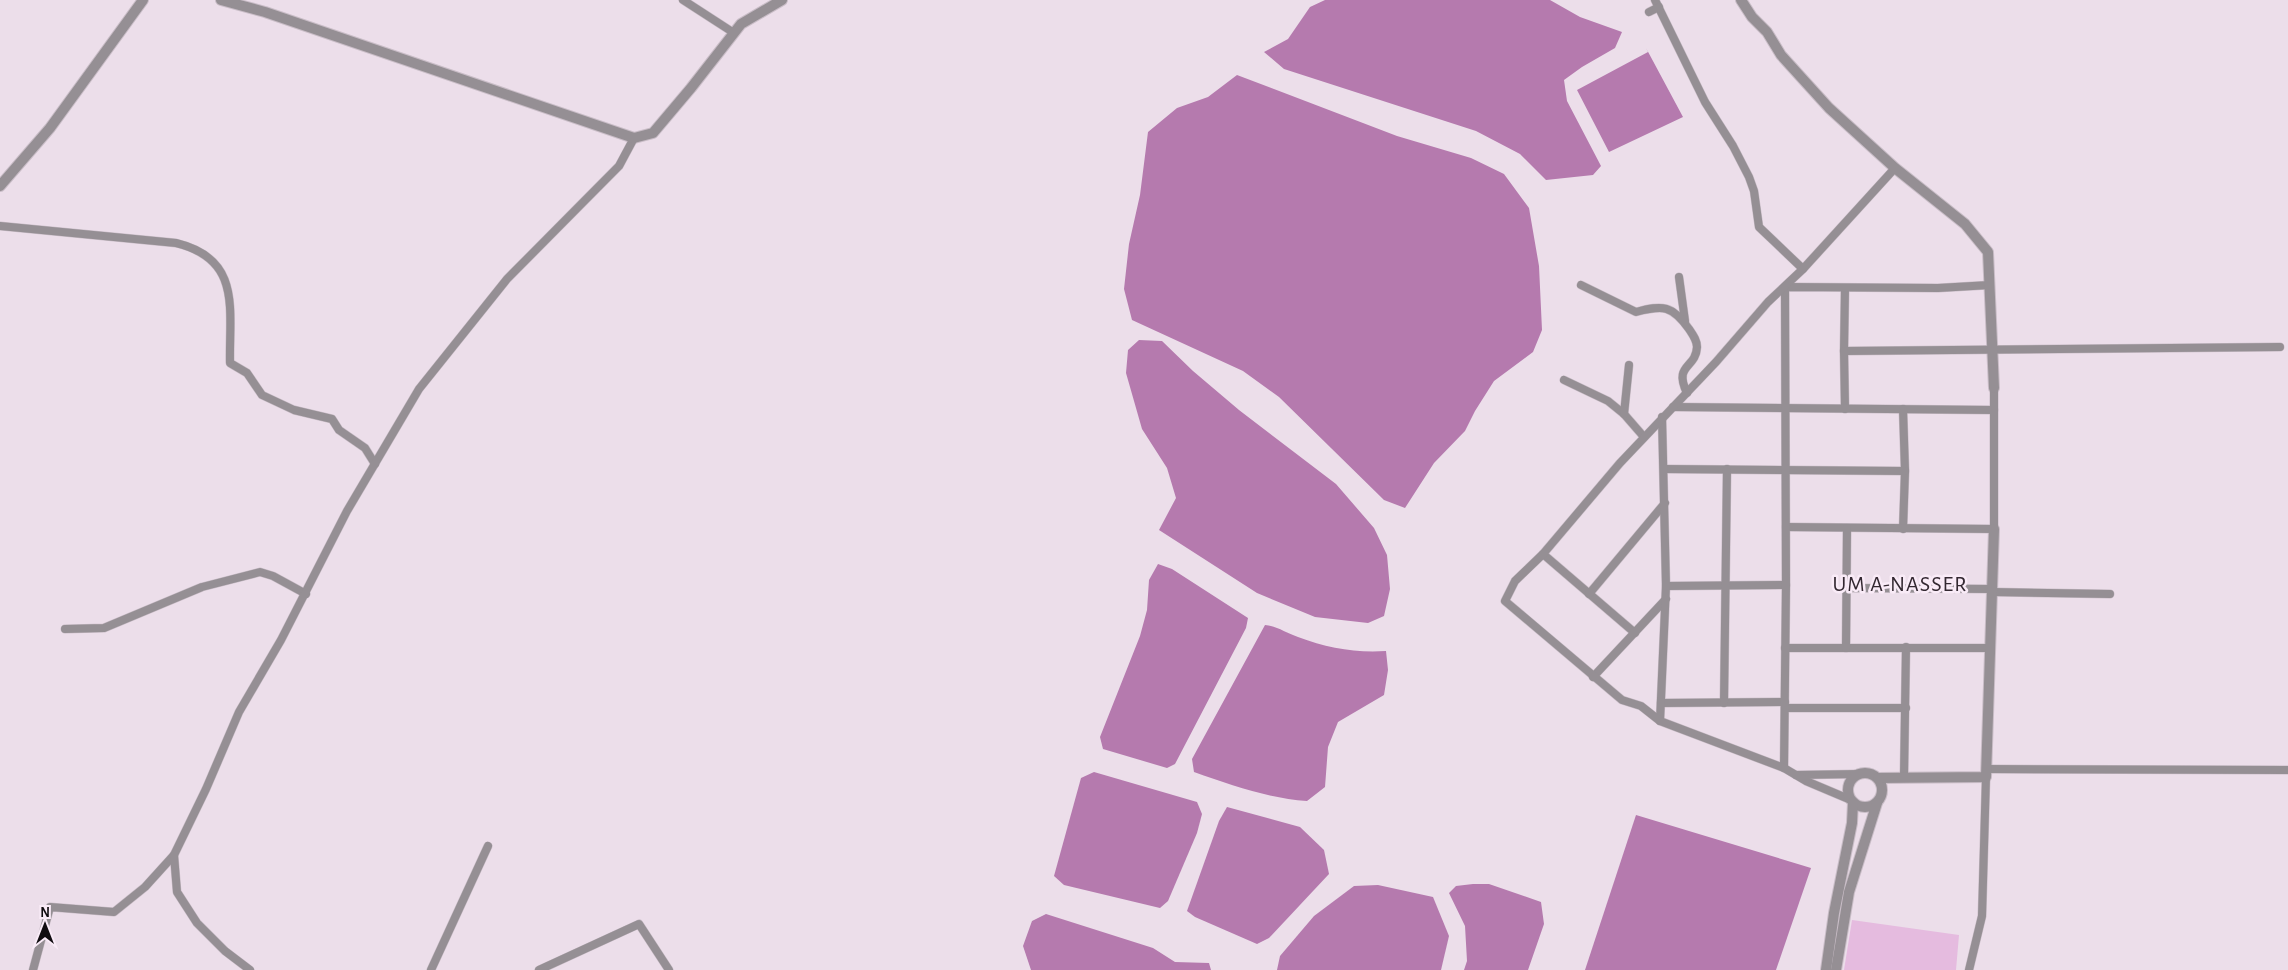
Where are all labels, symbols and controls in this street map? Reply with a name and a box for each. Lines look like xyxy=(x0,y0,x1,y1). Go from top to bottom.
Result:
district label: UM A-NASSER xyxy=(1833,573,1967,595)
north arrow xyxy=(20,900,70,950)
text: N xyxy=(40,906,50,920)

